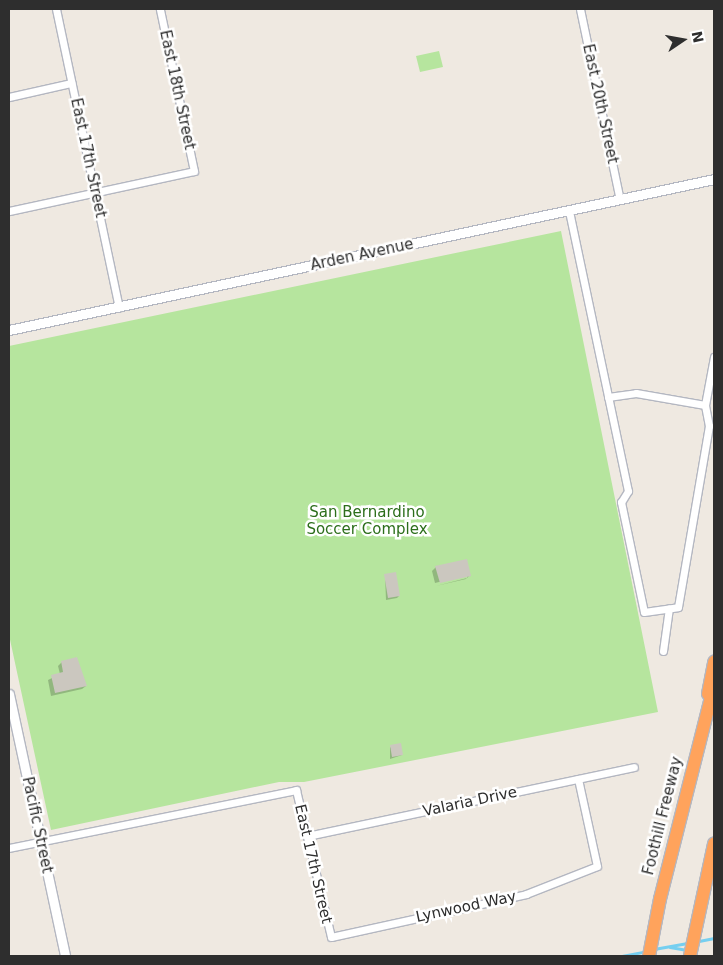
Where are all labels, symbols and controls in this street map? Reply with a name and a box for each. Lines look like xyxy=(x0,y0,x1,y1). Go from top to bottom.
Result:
north arrow xyxy=(658,15,708,65)
street label: East 18th Street xyxy=(156,28,198,152)
text: N xyxy=(689,29,707,44)
street label: East 20th Street xyxy=(579,42,621,166)
street label: East 17th Street xyxy=(67,96,109,220)
street label: Arden Avenue xyxy=(309,235,415,275)
park label: San Bernardino Soccer Complex xyxy=(306,503,428,538)
street label: Foothill Freeway xyxy=(640,755,686,877)
street label: Pacific Street xyxy=(18,775,56,875)
street label: Valaria Drive xyxy=(421,783,519,821)
street label: East 17th Street xyxy=(291,803,335,925)
street label: Lynwood Way xyxy=(414,888,518,926)

